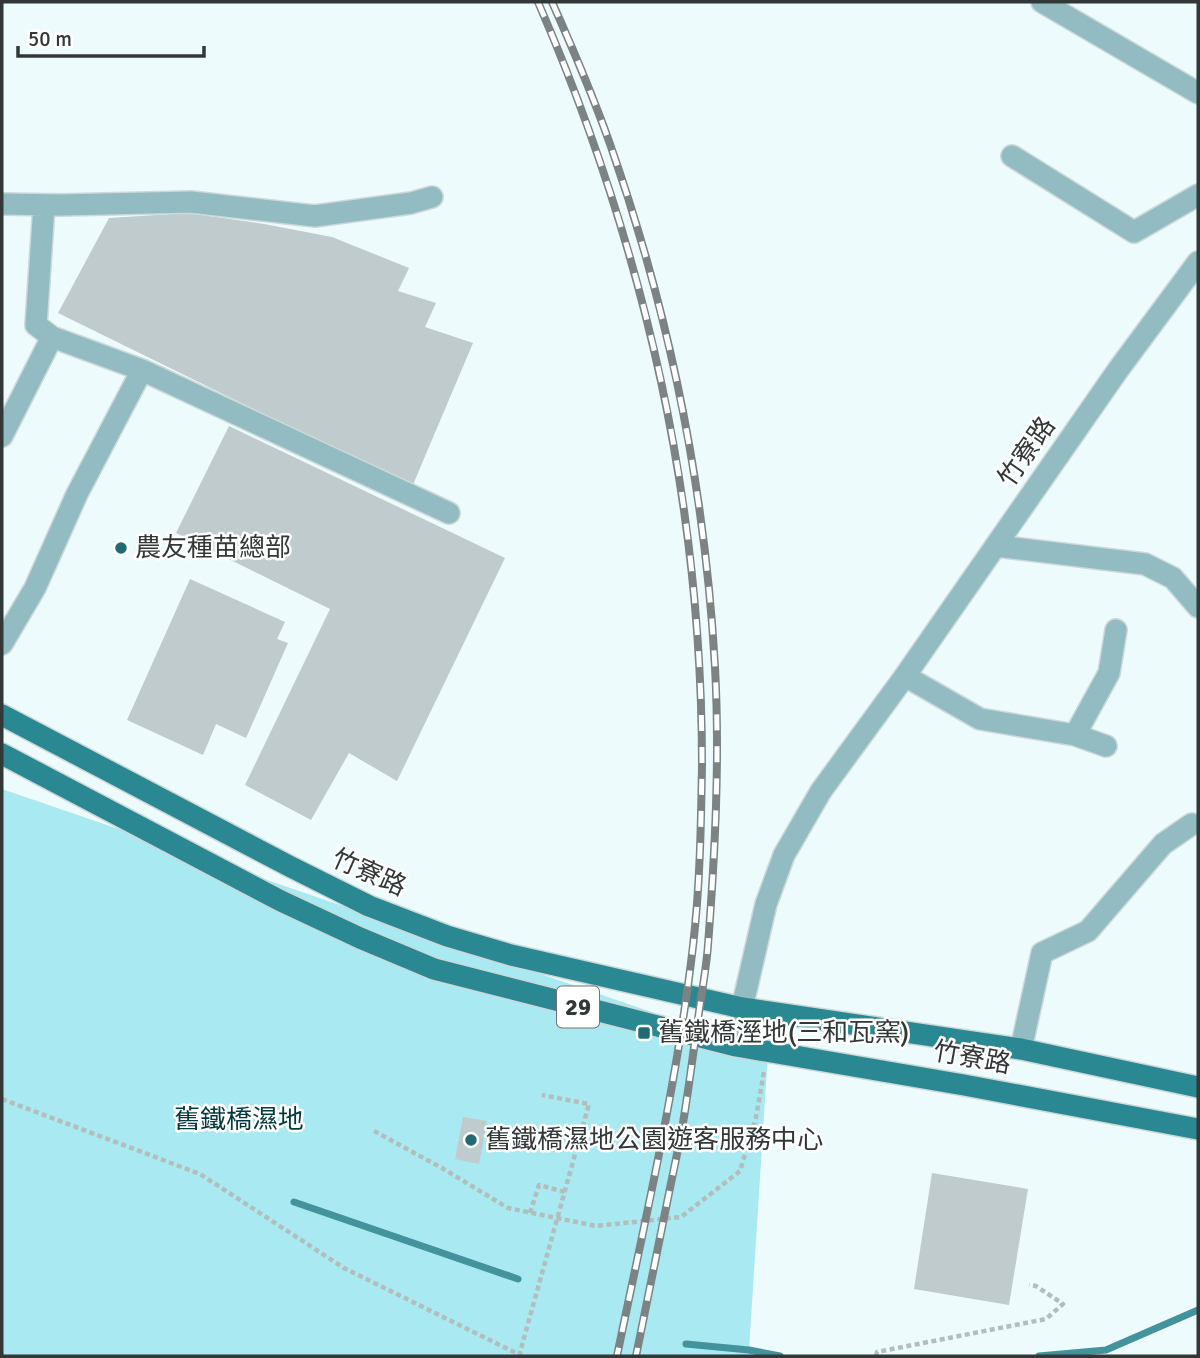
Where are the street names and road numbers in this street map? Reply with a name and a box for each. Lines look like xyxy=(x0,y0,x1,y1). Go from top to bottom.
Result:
street label: 竹寮路 xyxy=(992,411,1062,493)
street label: 竹寮路 xyxy=(327,843,411,903)
road number: 29 xyxy=(557,987,599,1028)
street label: 竹寮路 xyxy=(931,1035,1013,1081)

